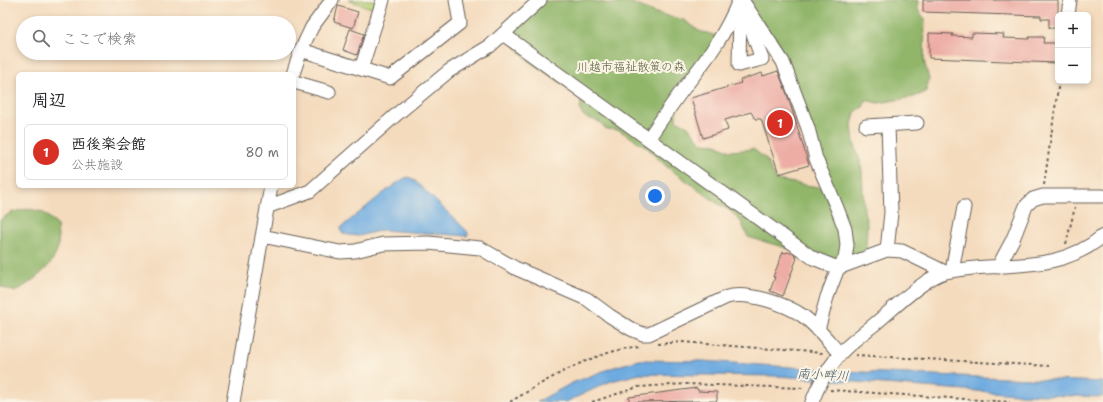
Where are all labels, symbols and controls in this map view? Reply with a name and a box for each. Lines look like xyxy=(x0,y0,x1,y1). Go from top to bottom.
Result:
map controls xyxy=(1055,12,1091,84)
button: + xyxy=(1055,12,1091,48)
search box xyxy=(16,16,296,60)
icon: search xyxy=(30,27,52,49)
text: ここで検索 xyxy=(62,29,137,49)
button: − xyxy=(1055,48,1091,84)
park label: 川越市福祉散策の森 xyxy=(577,59,685,75)
text: 周辺 xyxy=(32,89,66,111)
pin: 1 xyxy=(767,108,793,138)
text: 西後楽会館 xyxy=(71,134,146,154)
text: 1 xyxy=(43,144,49,161)
text: 80 m xyxy=(245,144,279,161)
text: 公共施設 xyxy=(71,156,123,173)
your location xyxy=(645,186,665,206)
water label: 南小畔川 xyxy=(797,365,849,384)

